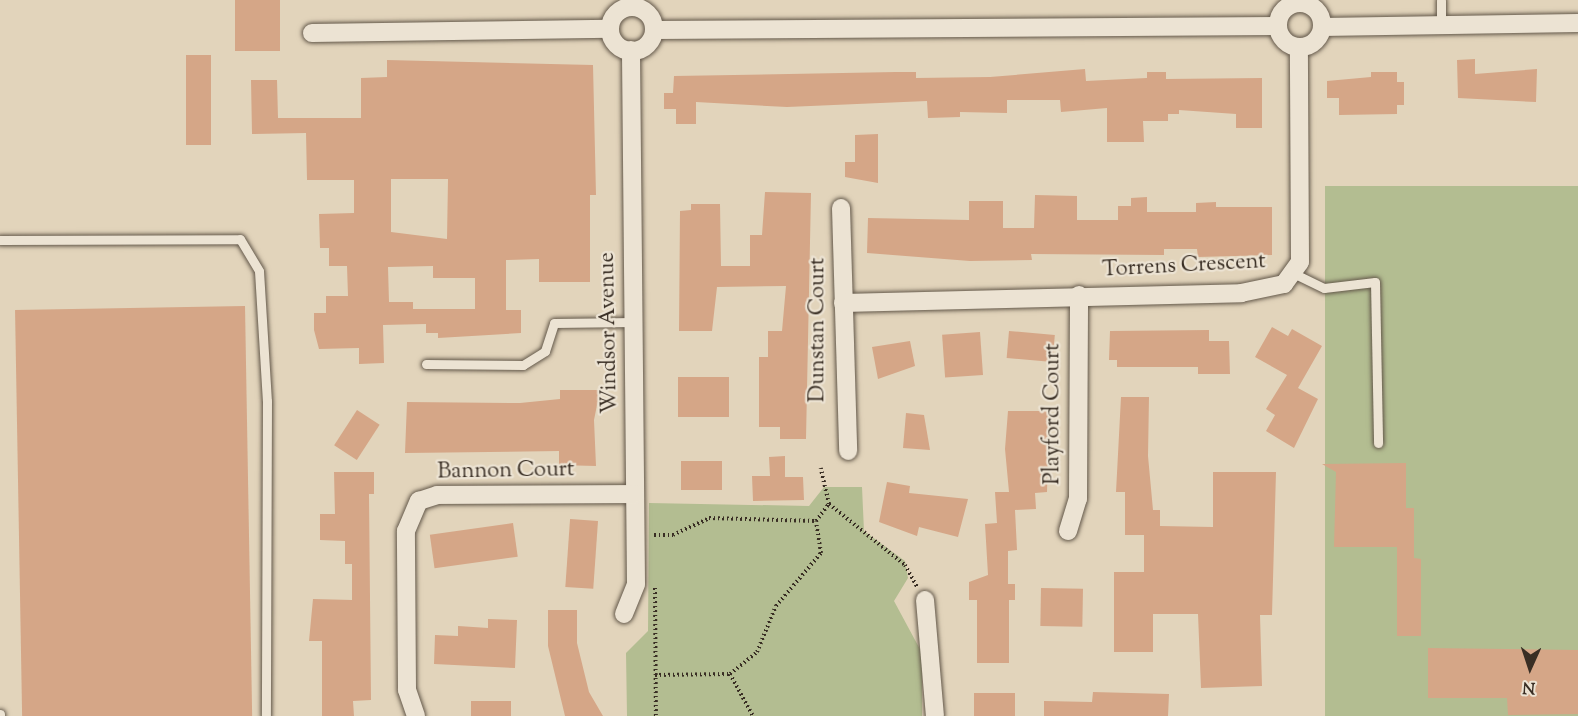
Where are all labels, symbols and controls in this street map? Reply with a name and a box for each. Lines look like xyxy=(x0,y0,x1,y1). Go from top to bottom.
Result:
street label: Torrens Crescent xyxy=(1102,250,1266,284)
street label: Windsor Avenue xyxy=(595,252,625,414)
street label: Dunstan Court xyxy=(806,258,832,402)
street label: Playford Court xyxy=(1041,343,1067,485)
street label: Bannon Court xyxy=(437,458,575,486)
north arrow xyxy=(1500,638,1560,698)
text: N xyxy=(1522,675,1536,698)

